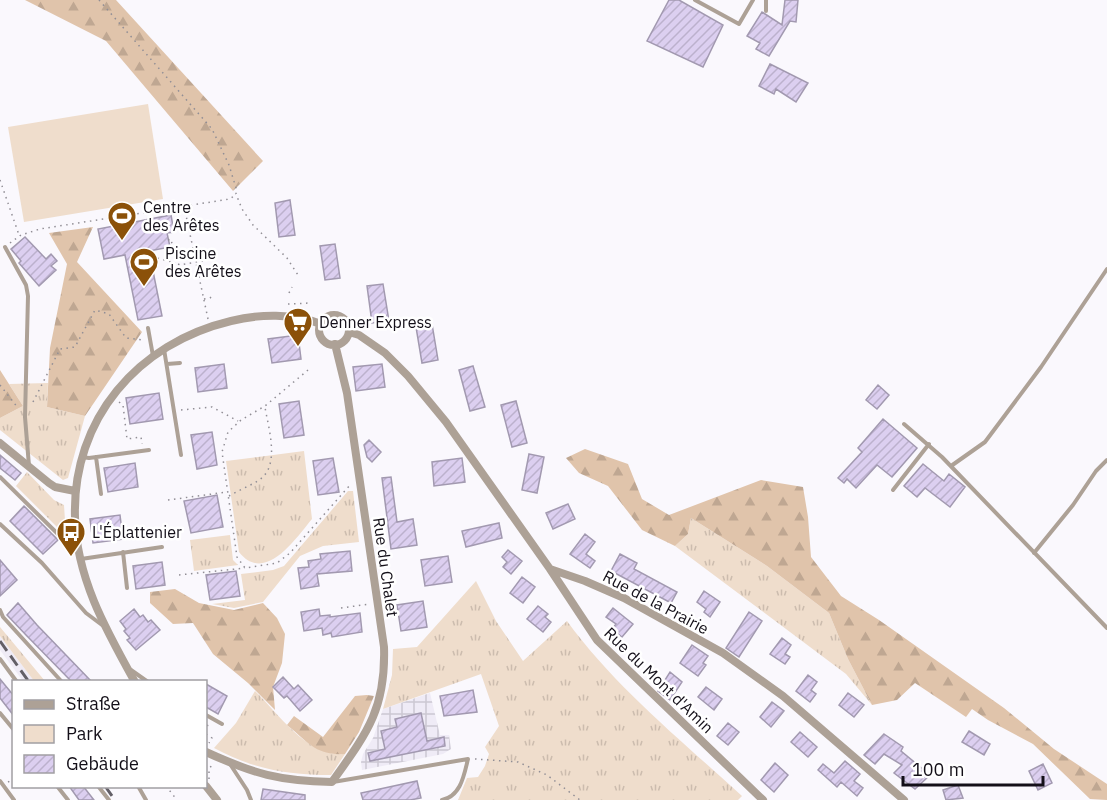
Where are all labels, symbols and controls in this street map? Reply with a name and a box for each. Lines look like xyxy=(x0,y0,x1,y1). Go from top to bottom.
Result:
place label: Centre des Arêtes xyxy=(143,197,220,235)
sports icon: Centre des Arêtes xyxy=(106,200,138,242)
place label: Piscine des Arêtes xyxy=(165,243,242,281)
sports icon: Piscine des Arêtes xyxy=(128,246,160,288)
supermarket icon: Denner Express xyxy=(282,306,314,348)
place label: Denner Express xyxy=(319,312,432,332)
bus stop icon: L'Éplattenier xyxy=(55,516,87,558)
street label: Rue du Chalet xyxy=(369,516,403,618)
place label: L'Éplattenier xyxy=(92,521,182,542)
street label: Rue de la Prairie xyxy=(600,566,713,638)
street label: Rue du Mont d'Amin xyxy=(600,623,718,737)
legend xyxy=(12,680,207,788)
text: Straße xyxy=(66,692,120,715)
text: Park xyxy=(66,722,103,745)
scale bar xyxy=(903,749,1042,787)
text: Gebäude xyxy=(66,752,139,775)
text: 100 m xyxy=(912,758,964,781)

